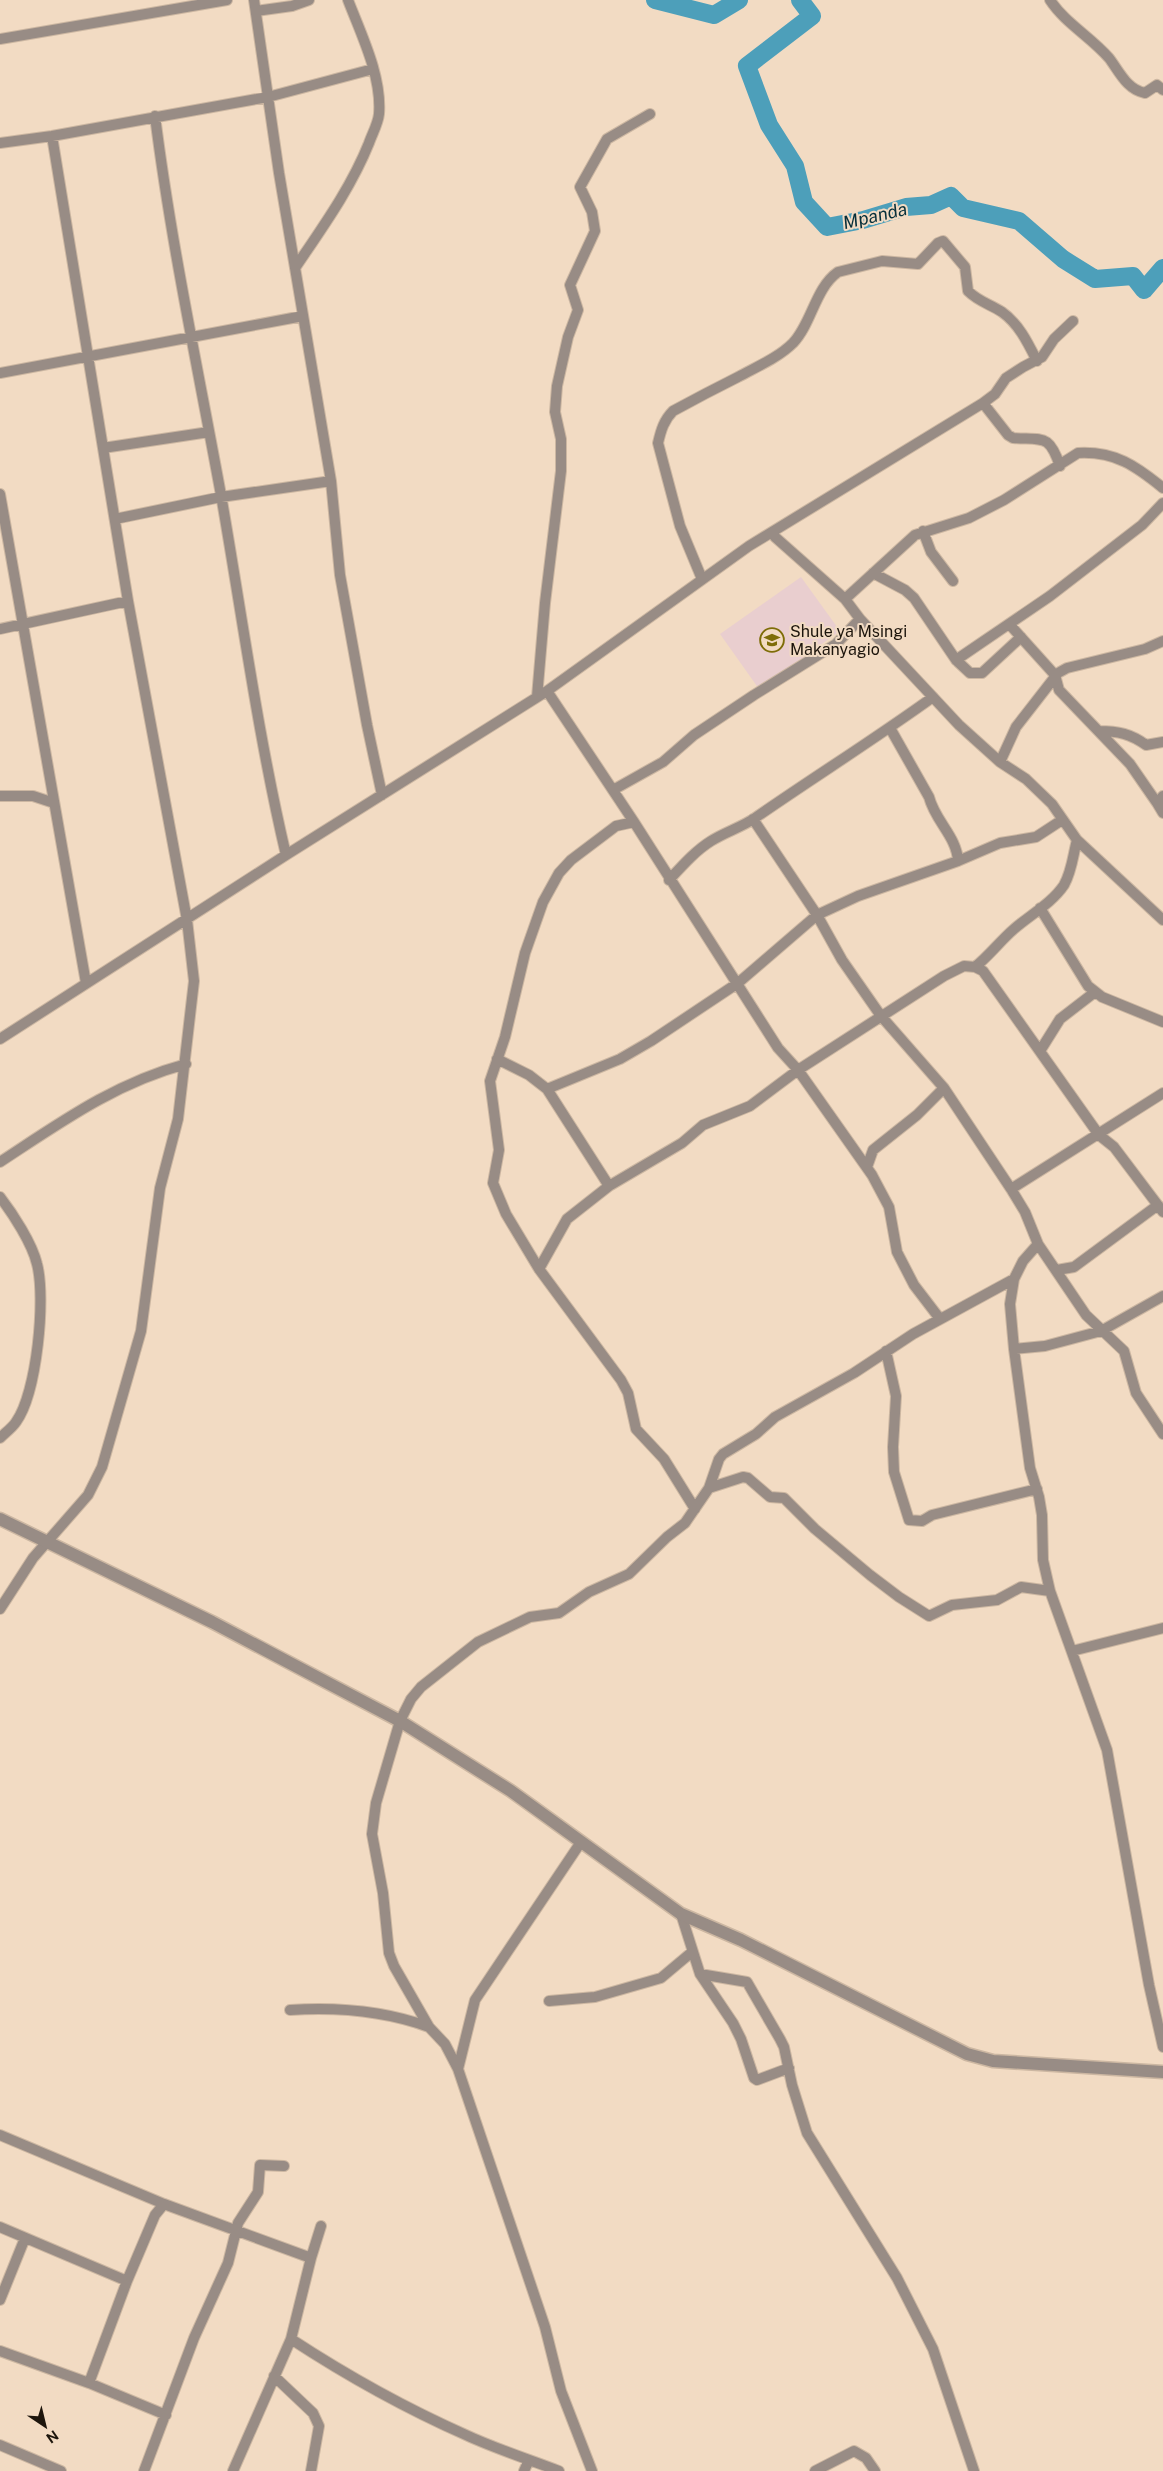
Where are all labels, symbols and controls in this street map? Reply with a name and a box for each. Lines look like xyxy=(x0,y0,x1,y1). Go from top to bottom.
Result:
water label: Mpanda xyxy=(841,198,909,233)
place label: Shule ya Msingi Makanyagio xyxy=(790,622,907,659)
school or university icon: Shule ya Msingi Makanyagio xyxy=(759,627,785,653)
north arrow xyxy=(20,2401,70,2451)
text: N xyxy=(43,2427,62,2446)

